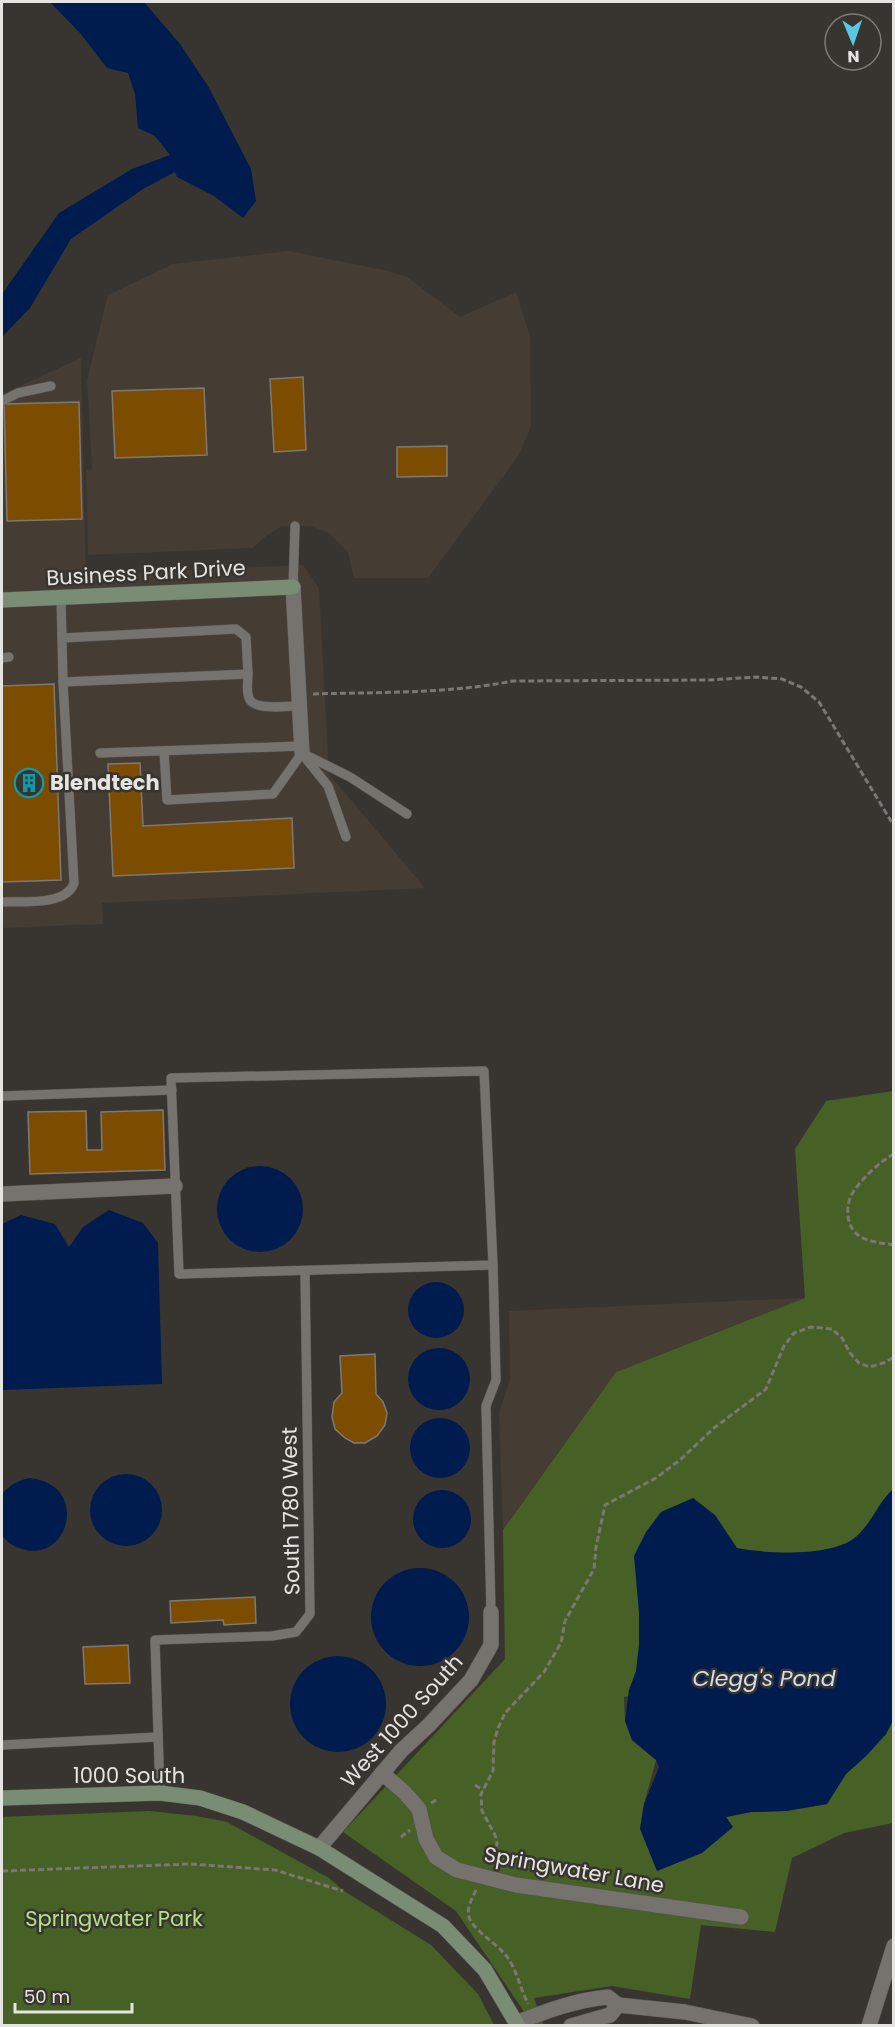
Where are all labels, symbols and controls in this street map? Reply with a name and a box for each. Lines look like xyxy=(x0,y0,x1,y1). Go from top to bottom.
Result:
north arrow xyxy=(823,12,883,72)
text: N xyxy=(847,45,860,68)
street label: Business Park Drive xyxy=(46,553,246,592)
building icon: Blendtech xyxy=(13,767,45,799)
place label: Blendtech xyxy=(50,768,160,797)
street label: South 1780 West xyxy=(275,1427,306,1595)
street label: West 1000 South xyxy=(334,1648,469,1794)
water label: Clegg's Pond xyxy=(692,1663,836,1694)
street label: 1000 South xyxy=(73,1761,185,1790)
street label: Springwater Lane xyxy=(482,1839,666,1900)
park label: Springwater Park xyxy=(25,1904,203,1933)
scale bar xyxy=(15,1976,132,2014)
text: 50 m xyxy=(24,1984,70,2009)

